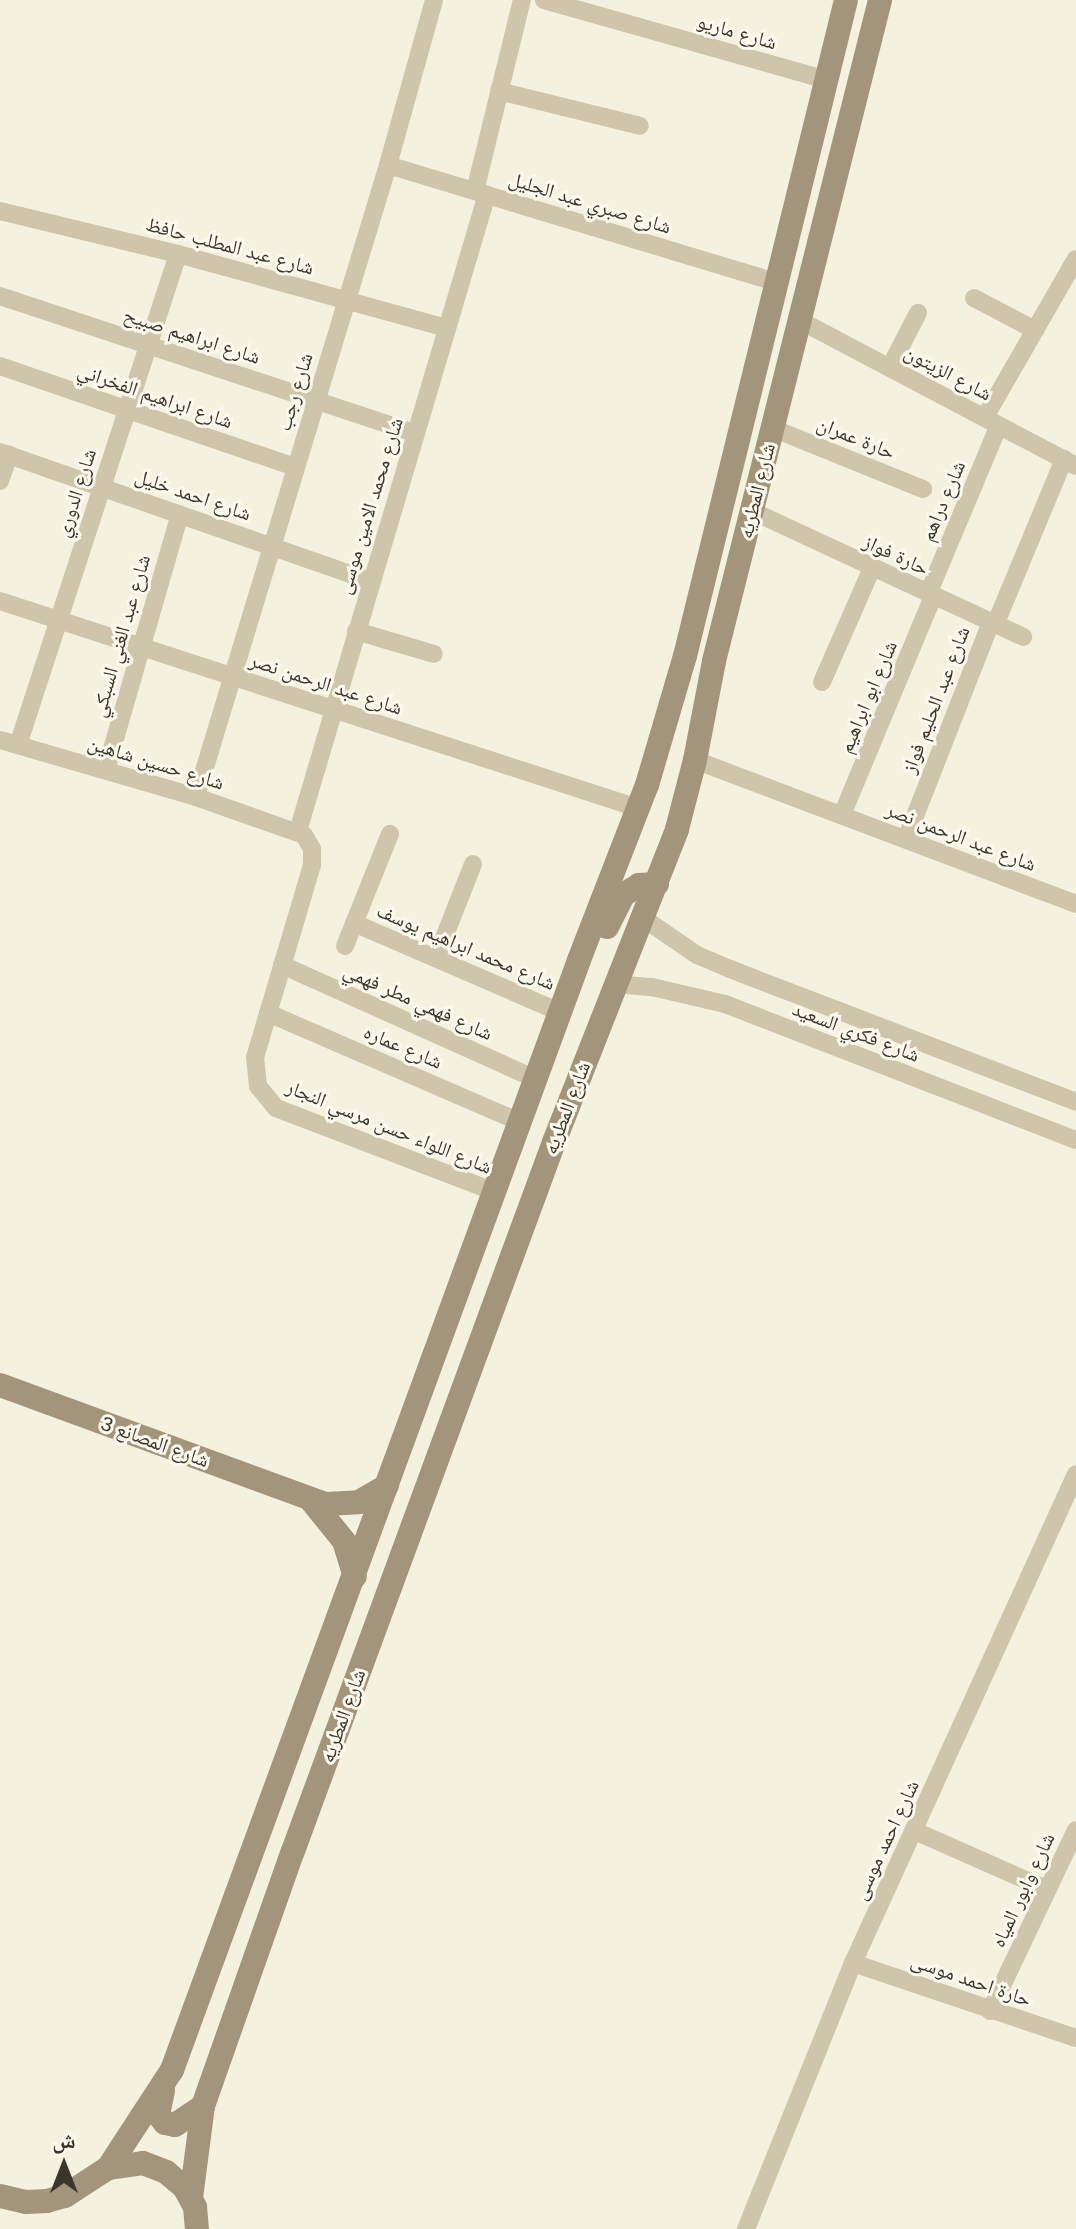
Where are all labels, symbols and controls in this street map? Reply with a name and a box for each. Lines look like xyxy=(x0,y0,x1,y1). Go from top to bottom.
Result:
street label: شارع ماريو xyxy=(694,9,780,55)
street label: شارع صبري عبد الجليل xyxy=(506,167,674,239)
street label: شارع عبد المطلب حافظ xyxy=(143,212,317,280)
street label: شارع ابراهيم صبيح xyxy=(121,303,263,369)
street label: شارع الزيتون xyxy=(900,340,996,406)
street label: شارع رجب xyxy=(272,350,318,434)
street label: شارع ابراهيم الفخراني xyxy=(74,358,236,434)
street label: حارة عمران xyxy=(813,411,899,465)
street label: شارع محمد الامين موسى xyxy=(332,415,408,597)
street label: شارع المطريه xyxy=(734,441,780,541)
street label: شارع الدوري xyxy=(50,446,102,540)
street label: شارع دراهم xyxy=(915,457,971,545)
street label: شارع احمد خليل xyxy=(132,464,254,526)
street label: حارة فواز xyxy=(859,529,933,581)
street label: شارع عبد الغني السبكي xyxy=(86,552,156,720)
street label: شارع عبد الحليم فواز xyxy=(897,623,975,777)
street label: شارع ابو ابراهيم xyxy=(834,637,902,757)
street label: شارع عبد الرحمن نصر xyxy=(247,648,405,720)
street label: شارع حسين شاهين xyxy=(85,731,227,795)
street label: شارع عبد الرحمن نصر xyxy=(882,797,1040,877)
street label: شارع محمد ابراهيم يوسف xyxy=(373,899,559,995)
street label: شارع فهمي مطر فهمي xyxy=(340,958,496,1046)
street label: شارع فكري السعيد xyxy=(789,997,923,1067)
street label: شارع عماره xyxy=(360,1020,446,1074)
street label: شارع المطريه xyxy=(538,1058,596,1158)
street label: شارع اللواء حسن مرسي النجار xyxy=(283,1075,495,1179)
street label: شارع المصانع 3 xyxy=(98,1411,212,1473)
street label: شارع المطريه xyxy=(315,1666,371,1766)
street label: شارع احمد موسى xyxy=(848,1776,924,1904)
street label: شارع وابور المياه xyxy=(986,1829,1060,1951)
street label: حارة احمد موسى xyxy=(908,1948,1034,2012)
north arrow xyxy=(24,2125,104,2205)
text: ش xyxy=(52,2128,76,2153)

